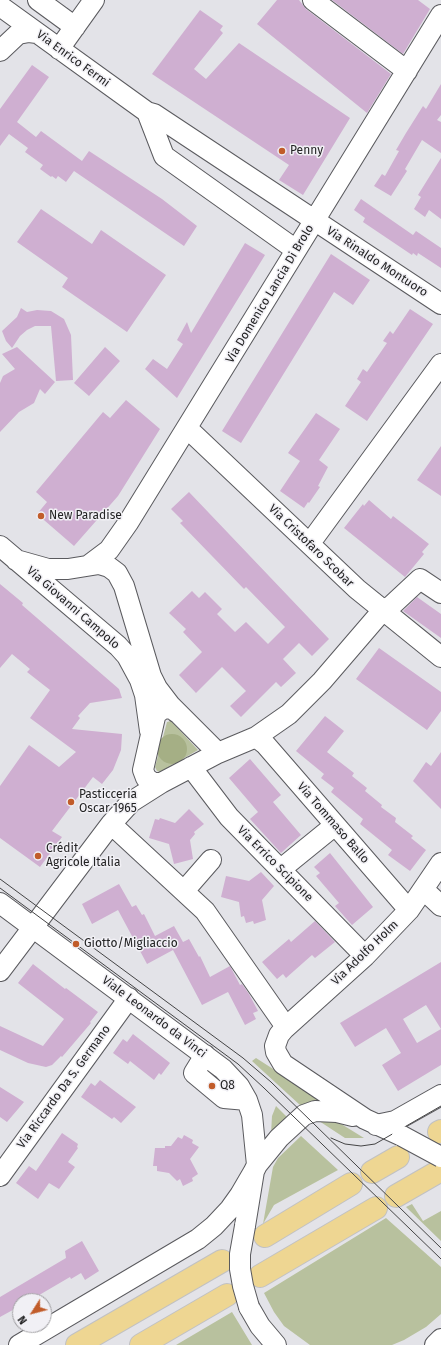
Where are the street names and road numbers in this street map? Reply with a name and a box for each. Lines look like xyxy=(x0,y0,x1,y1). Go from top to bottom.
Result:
street label: Via Enrico Fermi xyxy=(34,28,112,90)
street label: Via Domenico Lancia Di Brolo xyxy=(223,222,317,366)
street label: Via Rinaldo Montuoro xyxy=(324,224,430,300)
street label: Via Cristofaro Scobar xyxy=(265,502,357,590)
street label: Via Giovanni Campolo xyxy=(24,564,122,652)
street label: Via Tommaso Ballo xyxy=(294,779,372,867)
street label: Via Errico Scipione xyxy=(234,823,316,905)
street label: Via Adolfo Holm xyxy=(329,917,401,989)
street label: Viale Leonardo da Vinci xyxy=(99,973,209,1061)
street label: Via Riccardo Da S. Germano xyxy=(14,1022,114,1152)

